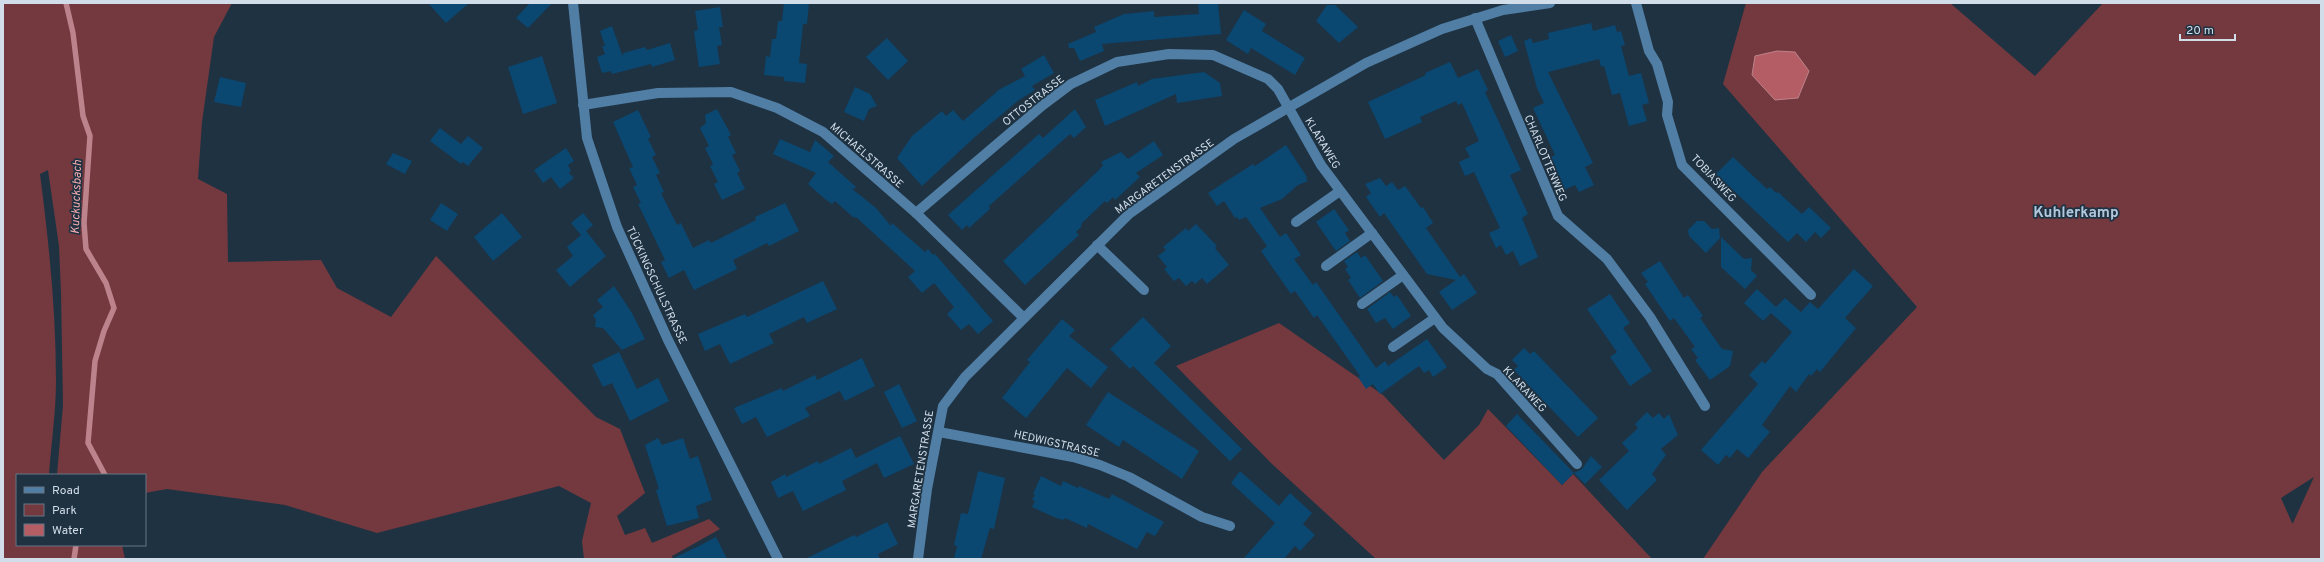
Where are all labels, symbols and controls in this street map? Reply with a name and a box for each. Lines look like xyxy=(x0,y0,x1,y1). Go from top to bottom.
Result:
scale bar xyxy=(2180,16,2235,42)
text: 20 m xyxy=(2186,23,2214,39)
street label: OTTOSTRASSE xyxy=(1000,72,1067,129)
street label: CHARLOTTENWEG xyxy=(1521,113,1570,204)
street label: KLARAWEG xyxy=(1301,115,1343,172)
street label: MICHAELSTRASSE xyxy=(827,120,906,192)
street label: MARGARETENSTRASSE xyxy=(1112,136,1217,217)
street label: TOBIASWEG xyxy=(1688,152,1739,206)
water label: Kuckucksbach xyxy=(68,159,86,234)
district label: Kuhlerkamp xyxy=(2033,204,2119,223)
street label: TÜCKINGSCHULSTRASSE xyxy=(623,224,690,347)
street label: KLARAWEG xyxy=(1499,364,1549,416)
street label: MARGARETENSTRASSE xyxy=(905,409,937,529)
street label: HEDWIGSTRASSE xyxy=(1012,427,1101,461)
legend xyxy=(16,474,146,546)
text: Road xyxy=(52,483,80,499)
text: Park xyxy=(52,503,77,519)
text: Water xyxy=(52,523,84,539)

